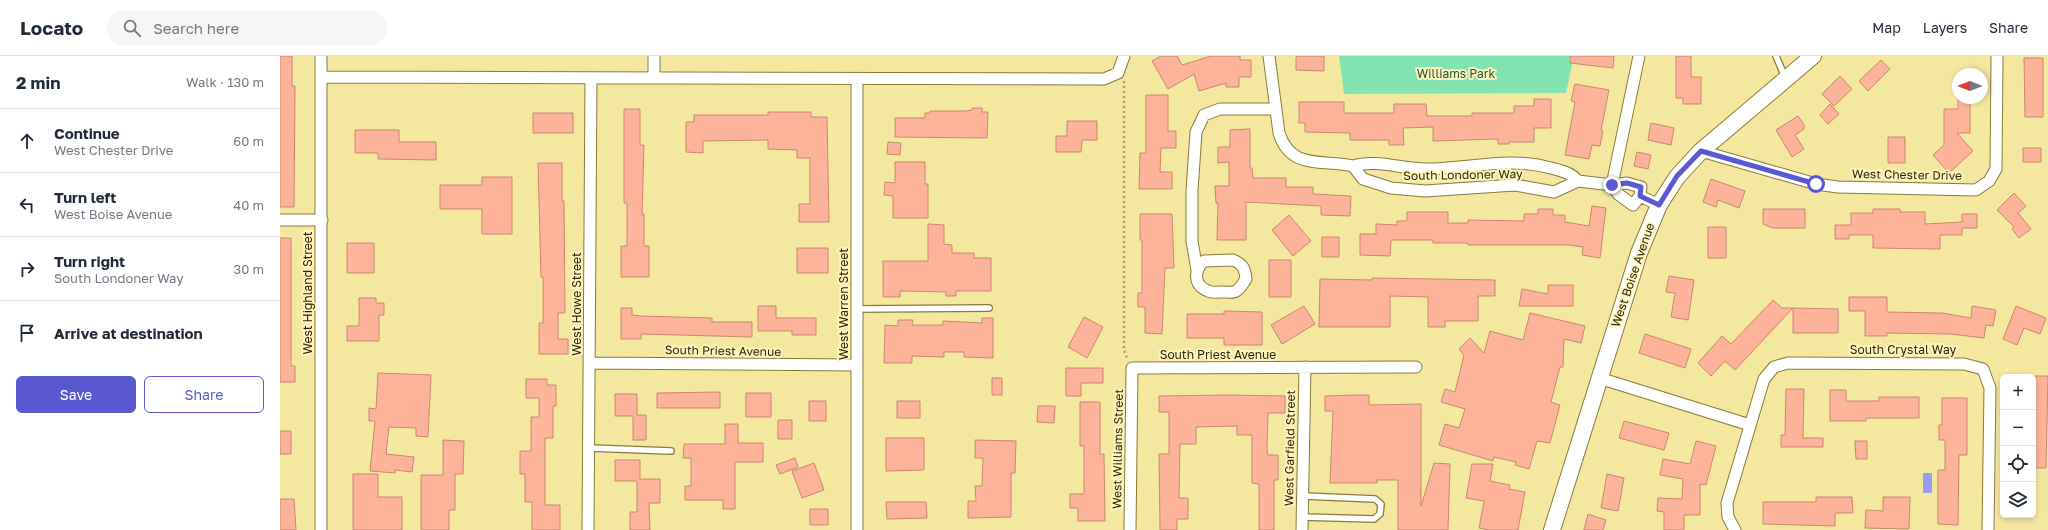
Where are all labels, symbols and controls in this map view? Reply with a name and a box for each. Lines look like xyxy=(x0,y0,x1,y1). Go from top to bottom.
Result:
search box xyxy=(107,10,387,46)
text: Locato xyxy=(20,16,83,39)
icon: search xyxy=(121,17,143,39)
text: Search here xyxy=(153,19,239,37)
text: Map xyxy=(1872,19,1901,36)
text: Layers xyxy=(1923,19,1967,36)
text: Share xyxy=(1989,19,2028,36)
park label: Williams Park xyxy=(1417,66,1495,81)
north arrow xyxy=(1952,68,1988,104)
text: 2 min xyxy=(16,72,60,93)
text: Walk · 130 m xyxy=(186,74,264,90)
text: Continue xyxy=(54,124,120,142)
icon: ahead xyxy=(16,130,38,152)
text: 60 m xyxy=(233,133,264,149)
text: West Chester Drive xyxy=(54,142,173,158)
street label: South Londoner Way xyxy=(1403,166,1523,183)
street label: West Chester Drive xyxy=(1852,166,1962,183)
route start xyxy=(1807,175,1825,193)
route end xyxy=(1603,176,1621,194)
text: Turn left xyxy=(54,188,116,206)
icon: left xyxy=(16,194,38,216)
text: 40 m xyxy=(233,197,264,213)
text: West Boise Avenue xyxy=(54,206,172,222)
street label: West Boise Avenue xyxy=(1608,221,1657,329)
street label: West Highland Street xyxy=(300,231,315,355)
street label: West Warren Street xyxy=(836,248,851,360)
text: Turn right xyxy=(54,252,125,270)
street label: West Howe Street xyxy=(569,252,584,356)
icon: right xyxy=(16,258,38,280)
text: 30 m xyxy=(234,261,264,277)
text: South Londoner Way xyxy=(54,270,183,286)
icon: arrive xyxy=(16,322,38,344)
text: Arrive at destination xyxy=(54,324,203,342)
street label: South Priest Avenue xyxy=(665,342,781,359)
street label: South Crystal Way xyxy=(1850,342,1956,357)
street label: South Priest Avenue xyxy=(1160,347,1276,362)
map controls xyxy=(2000,374,2036,518)
button: + xyxy=(2000,374,2036,410)
button: Save xyxy=(16,376,136,413)
button: Share xyxy=(144,376,264,413)
street label: West Williams Street xyxy=(1109,389,1126,509)
street label: West Garfield Street xyxy=(1281,389,1298,506)
button: − xyxy=(2000,410,2036,446)
button: locate xyxy=(2000,446,2036,482)
button: layers xyxy=(2000,482,2036,518)

